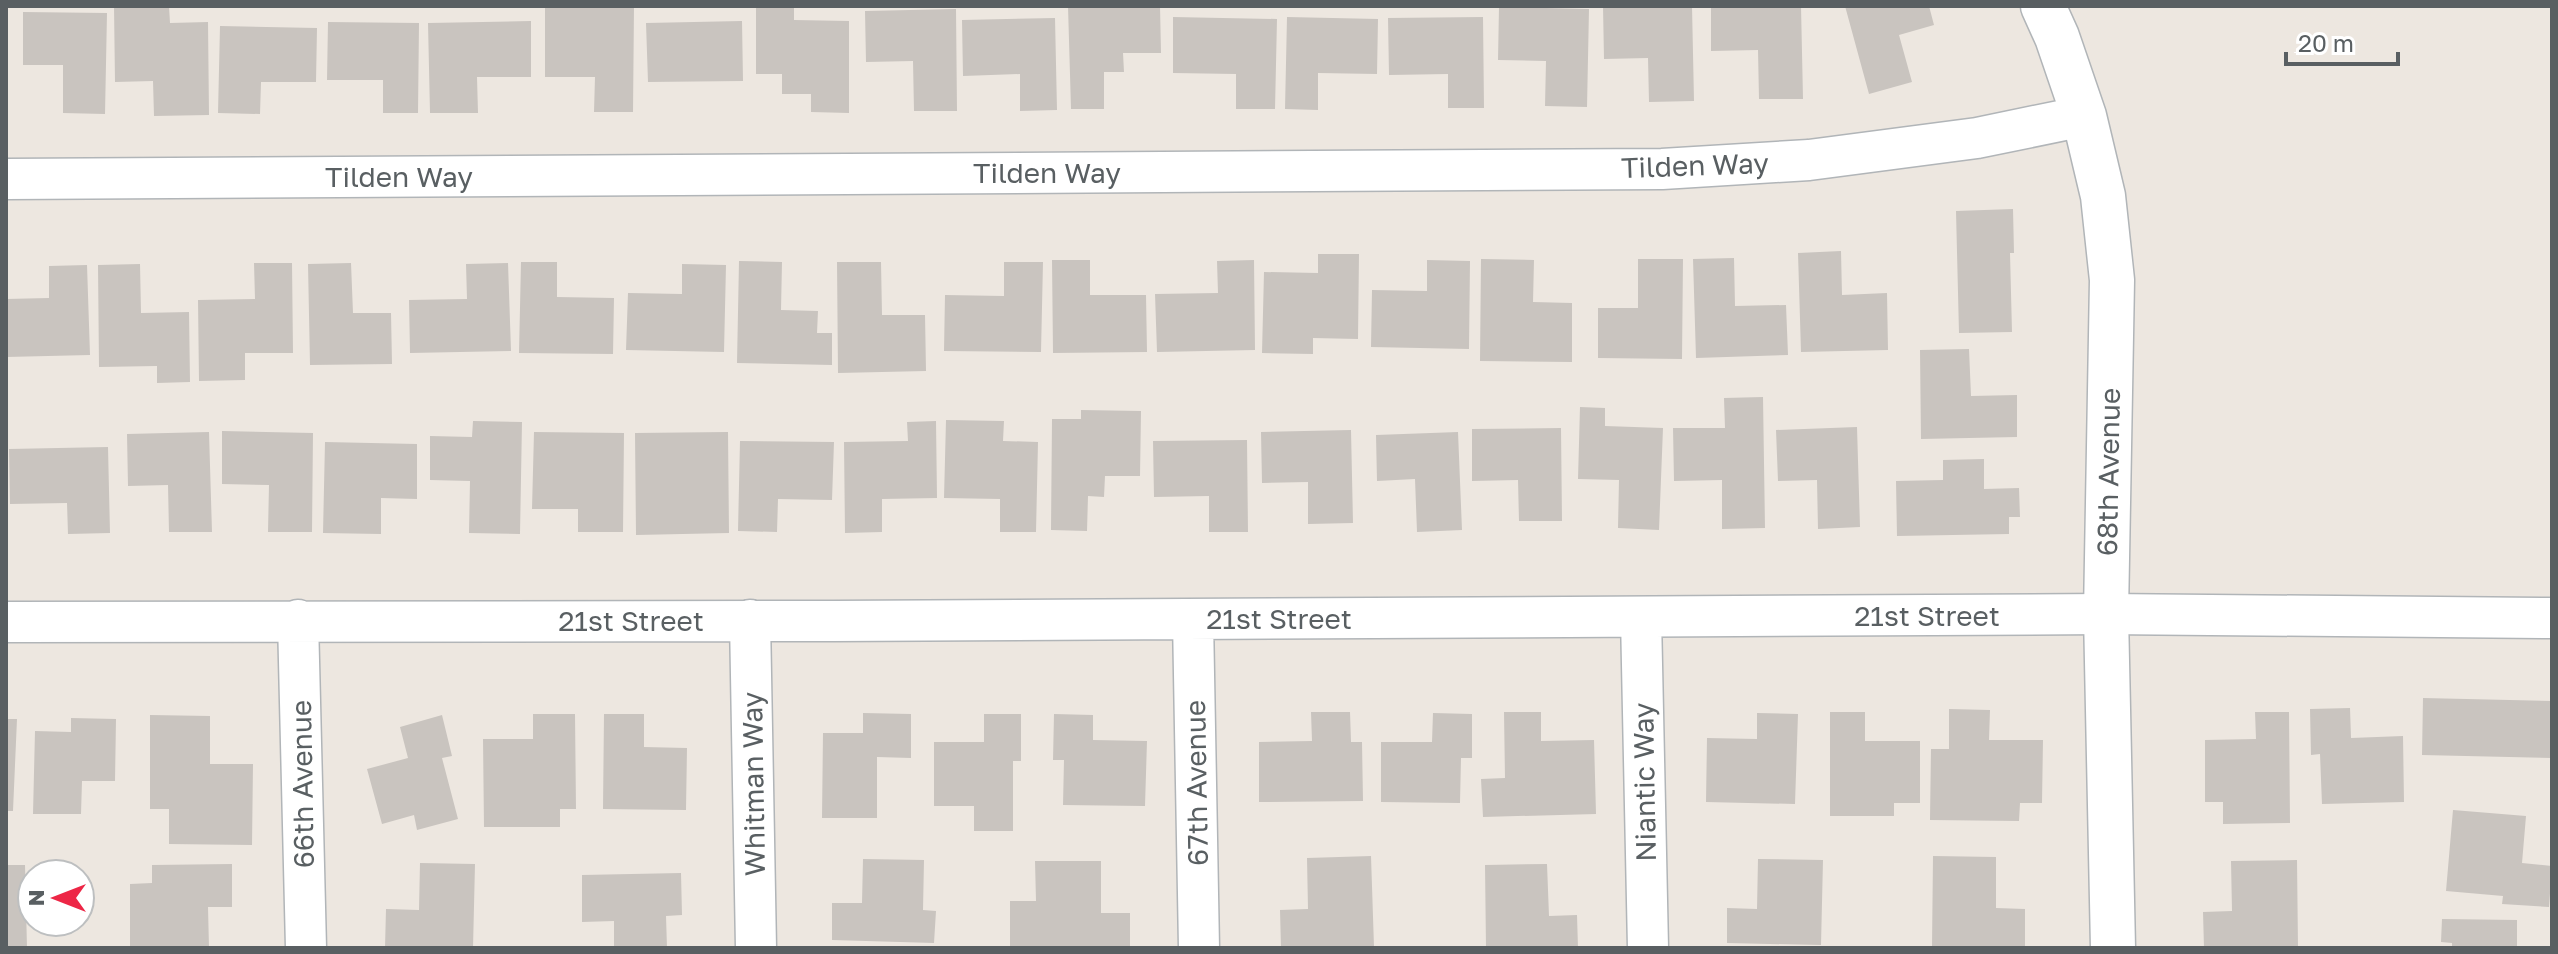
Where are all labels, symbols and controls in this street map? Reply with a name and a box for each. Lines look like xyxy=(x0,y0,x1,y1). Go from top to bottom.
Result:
scale bar xyxy=(2286,16,2398,66)
text: 20 m xyxy=(2298,28,2354,57)
street label: Tilden Way xyxy=(1621,146,1770,184)
street label: Tilden Way xyxy=(973,156,1121,189)
street label: Tilden Way xyxy=(325,160,473,193)
street label: 68th Avenue xyxy=(2090,388,2126,556)
street label: 21st Street xyxy=(1854,599,2000,632)
street label: 21st Street xyxy=(1206,602,1352,635)
street label: 21st Street xyxy=(558,604,704,637)
street label: Whitman Way xyxy=(735,691,771,876)
street label: 66th Avenue xyxy=(284,700,320,868)
street label: 67th Avenue xyxy=(1178,700,1214,866)
street label: Niantic Way xyxy=(1626,702,1662,862)
north arrow xyxy=(16,858,96,938)
text: N xyxy=(22,890,49,906)

